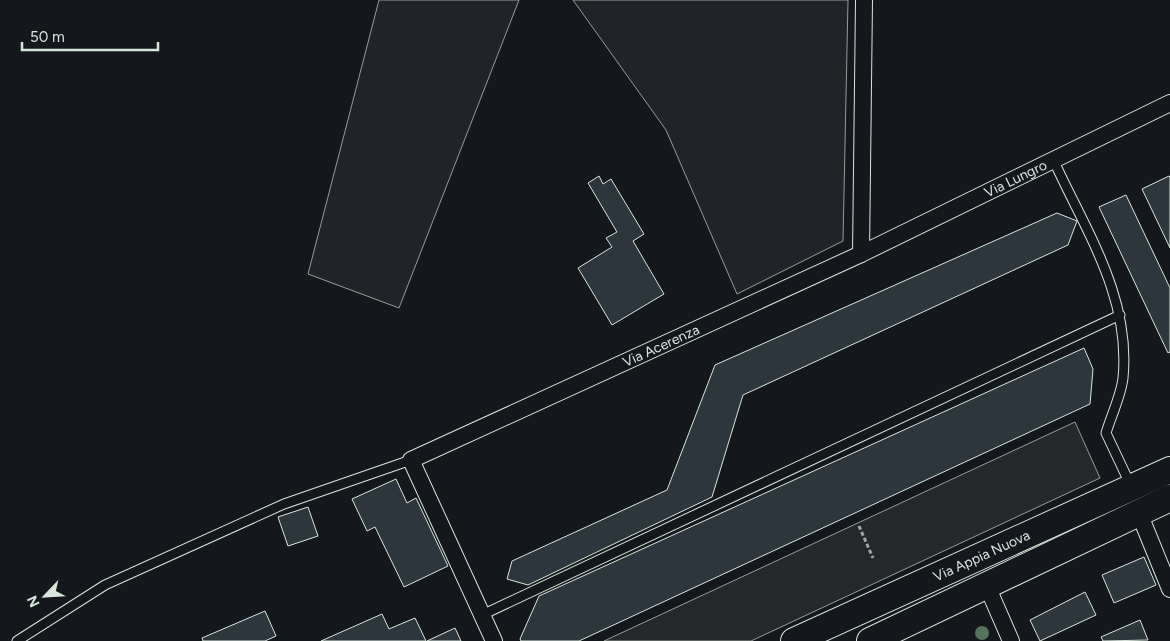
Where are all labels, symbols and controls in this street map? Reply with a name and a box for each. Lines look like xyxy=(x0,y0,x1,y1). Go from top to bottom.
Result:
scale bar xyxy=(22,20,159,52)
text: 50 m xyxy=(30,28,65,46)
street label: Via Lungro xyxy=(981,156,1050,201)
street label: Via Acerenza xyxy=(620,321,702,370)
street label: Via Appia Nuova xyxy=(931,526,1033,585)
north arrow xyxy=(20,571,70,621)
text: N xyxy=(24,593,44,610)

